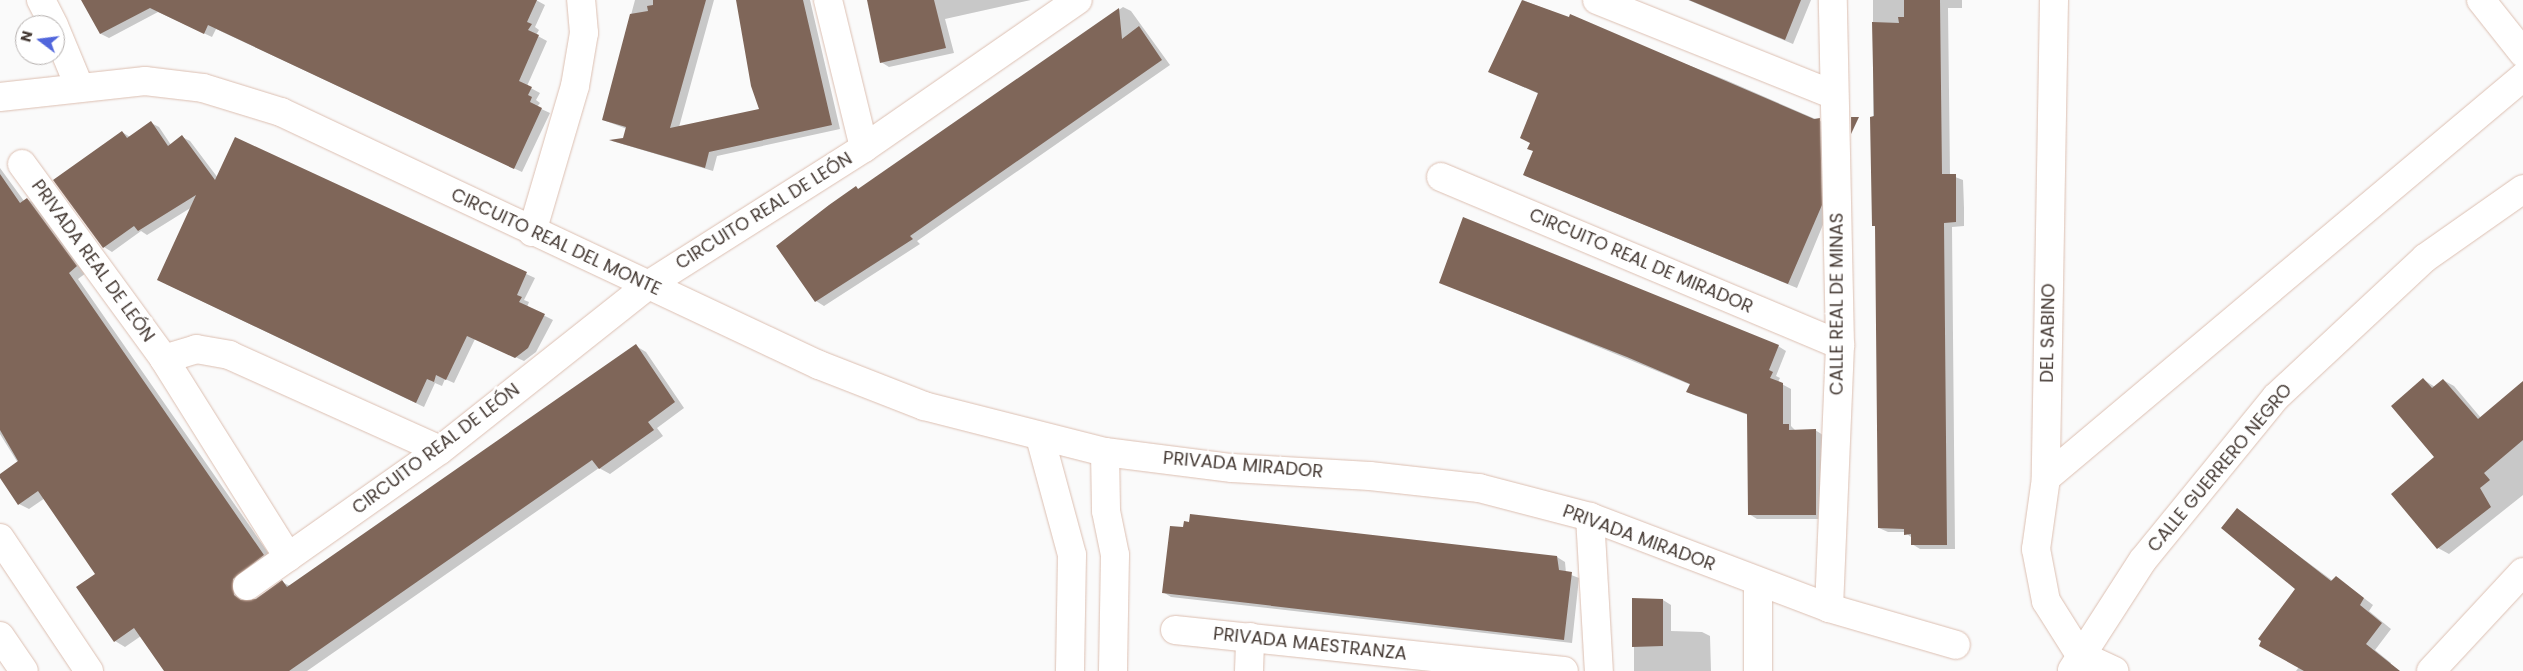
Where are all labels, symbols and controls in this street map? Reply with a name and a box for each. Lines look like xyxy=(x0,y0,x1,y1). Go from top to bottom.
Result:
north arrow xyxy=(15,15,65,65)
text: N xyxy=(15,29,37,44)
street label: CIRCUITO REAL DE LEÓN xyxy=(672,148,856,274)
street label: PRIVADA REAL DE LEÓN xyxy=(27,176,159,346)
street label: CIRCUITO REAL DEL MONTE xyxy=(448,184,664,300)
street label: CIRCUITO REAL DE MIRADOR xyxy=(1526,204,1756,318)
street label: CALLE REAL DE MINAS xyxy=(1826,213,1848,395)
street label: DEL SABINO xyxy=(2036,283,2060,383)
street label: CIRCUITO REAL DE LEÓN xyxy=(348,379,524,519)
street label: CALLE GUERRERO NEGRO xyxy=(2143,379,2297,557)
street label: PRIVADA MIRADOR xyxy=(1162,447,1324,483)
street label: PRIVADA MIRADOR xyxy=(1560,500,1718,576)
street label: PRIVADA MAESTRANZA xyxy=(1212,623,1408,665)

